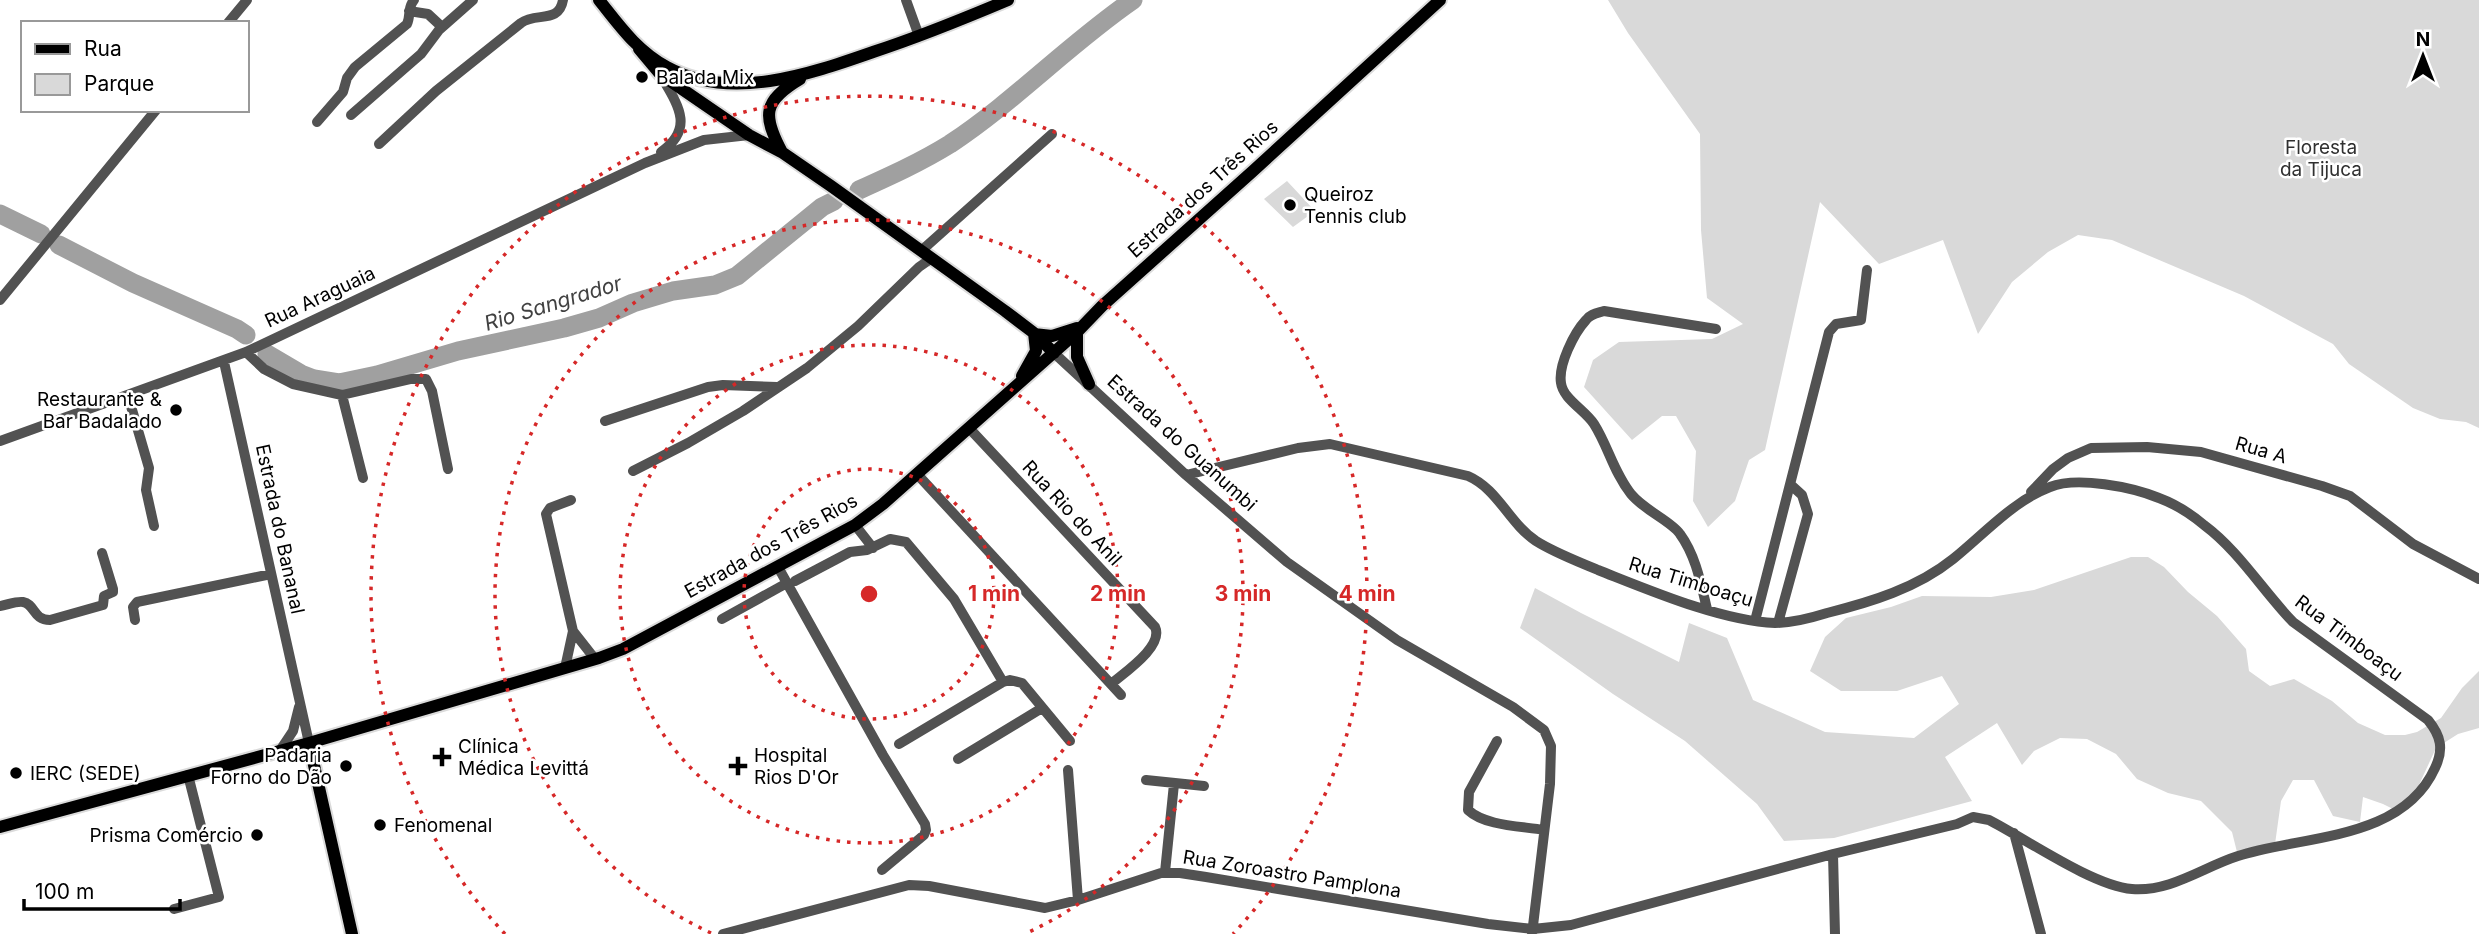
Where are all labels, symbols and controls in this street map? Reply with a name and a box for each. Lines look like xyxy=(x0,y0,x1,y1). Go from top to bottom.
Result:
legend xyxy=(21,21,248,112)
north arrow xyxy=(2388,21,2458,91)
text: N xyxy=(2416,28,2430,51)
text: Rua xyxy=(84,36,122,61)
place label: Balada Mix xyxy=(656,66,754,89)
marker: Balada Mix xyxy=(634,69,650,85)
text: Parque xyxy=(84,71,154,96)
street label: Estrada dos Três Rios xyxy=(1123,115,1283,263)
park label: Floresta da Tijuca xyxy=(2280,136,2362,181)
place label: Queiroz Tennis club xyxy=(1304,183,1407,228)
marker: Queiroz Tennis club xyxy=(1282,197,1298,213)
street label: Rua Araguaia xyxy=(261,261,379,333)
water label: Rio Sangrador xyxy=(481,270,626,336)
street label: Estrada do Guanumbi xyxy=(1103,370,1261,516)
place label: Restaurante & Bar Badalado xyxy=(37,388,162,433)
marker: Restaurante & Bar Badalado xyxy=(168,402,184,418)
street label: Rua A xyxy=(2233,432,2289,468)
street label: Estrada do Bananal xyxy=(251,442,309,616)
street label: Rua Rio do Anil xyxy=(1018,456,1126,570)
street label: Estrada dos Três Rios xyxy=(680,489,862,603)
street label: Rua Timboaçu xyxy=(1626,552,1756,612)
text: 1 min xyxy=(968,581,1020,606)
text: 2 min xyxy=(1090,581,1146,606)
text: 3 min xyxy=(1215,581,1271,606)
text: 4 min xyxy=(1338,581,1396,606)
centre of rings xyxy=(857,582,881,606)
street label: Rua Timboaçu xyxy=(2291,590,2407,686)
place label: Clínica Médica Levittá xyxy=(458,735,589,780)
place label: Padaria Forno do Dão xyxy=(211,744,332,789)
place label: Hospital Rios D'Or xyxy=(754,744,839,789)
marker: Clínica Médica Levittá xyxy=(432,747,452,767)
marker: Hospital Rios D'Or xyxy=(728,756,748,776)
marker: Padaria Forno do Dão xyxy=(338,758,354,774)
place label: IERC (SEDE) xyxy=(30,762,141,785)
marker: IERC (SEDE) xyxy=(8,765,24,781)
place label: Fenomenal xyxy=(394,814,492,837)
marker: Fenomenal xyxy=(372,817,388,833)
place label: Prisma Comércio xyxy=(89,824,243,847)
marker: Prisma Comércio xyxy=(249,827,265,843)
street label: Rua Zoroastro Pamplona xyxy=(1181,845,1403,903)
scale bar xyxy=(24,867,180,911)
text: 100 m xyxy=(35,879,94,904)

